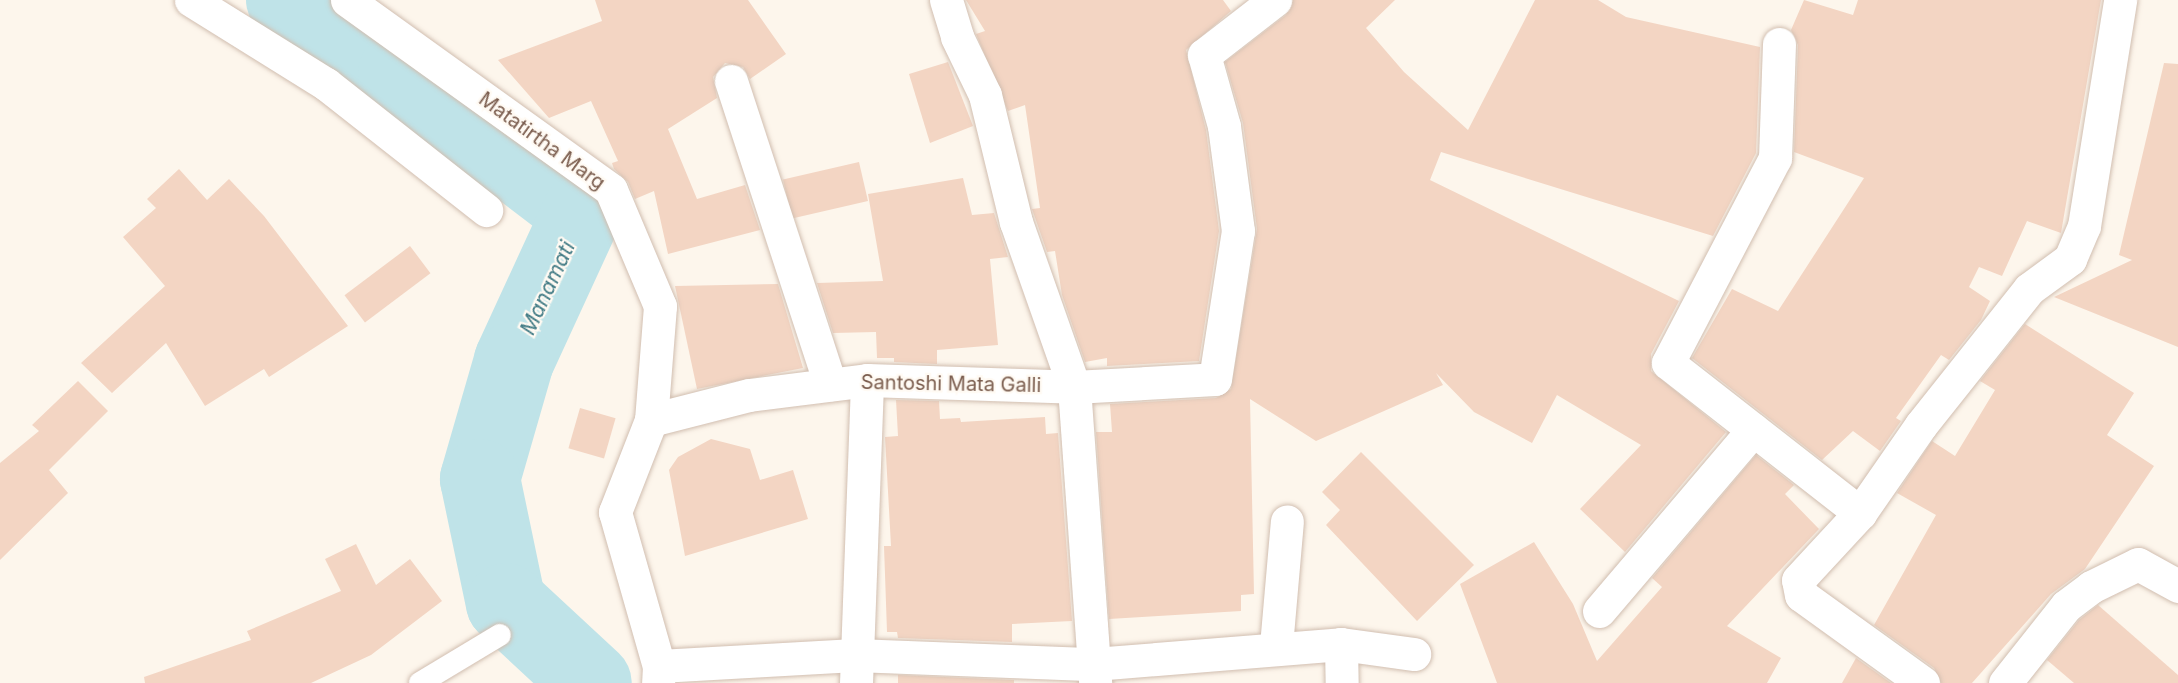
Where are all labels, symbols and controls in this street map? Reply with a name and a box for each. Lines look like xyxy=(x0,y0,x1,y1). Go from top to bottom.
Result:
street label: Matatirtha Marg xyxy=(474,87,610,195)
water label: Manamati xyxy=(515,237,581,339)
street label: Santoshi Mata Galli xyxy=(861,370,1041,398)

